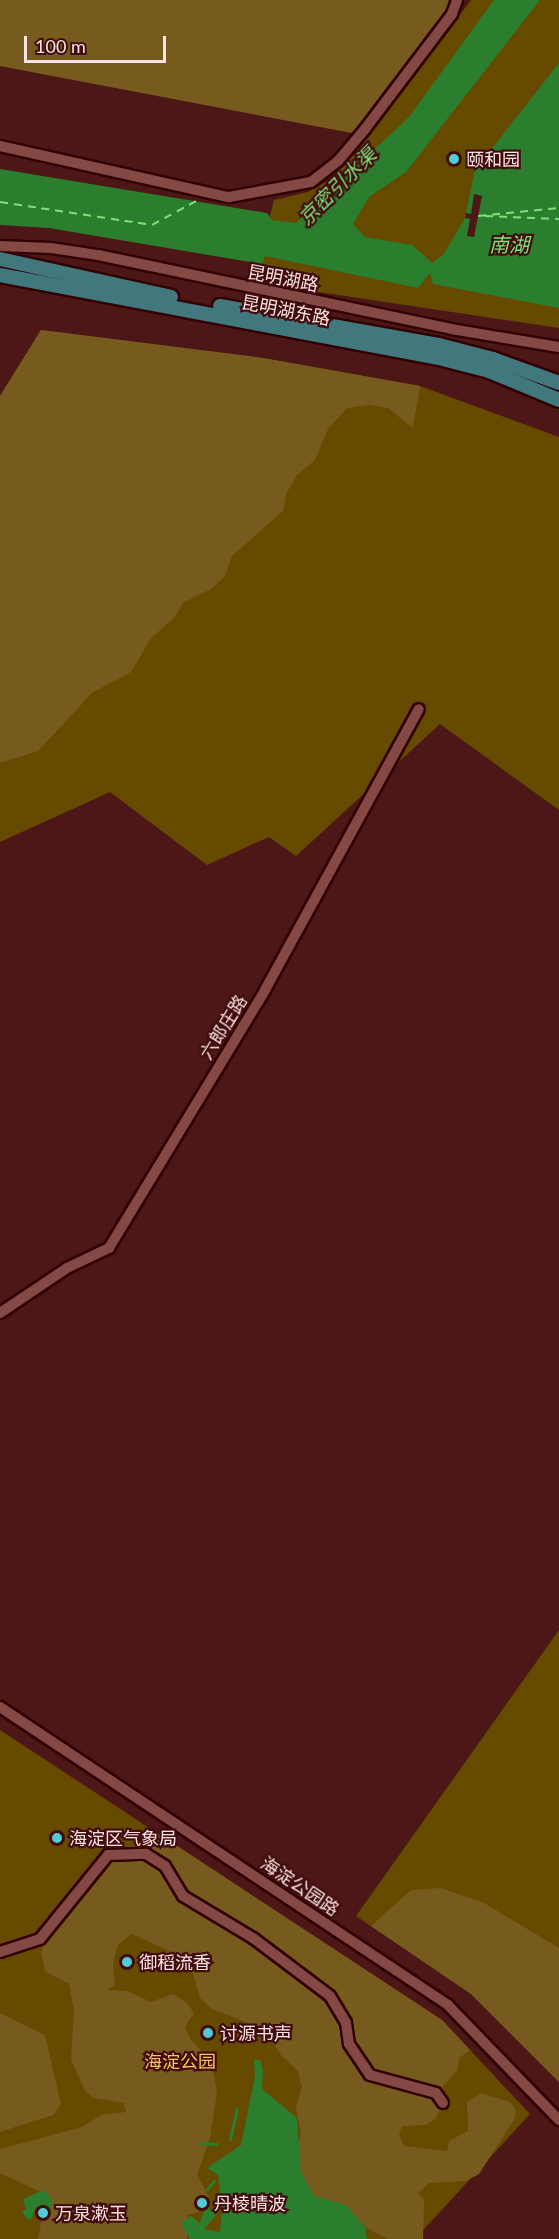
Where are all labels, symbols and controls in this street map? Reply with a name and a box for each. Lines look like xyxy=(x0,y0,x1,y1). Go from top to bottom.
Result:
scale bar xyxy=(27,24,170,62)
text: 100 m xyxy=(35,35,86,57)
water label: 京密引水渠 xyxy=(293,142,381,230)
place label: 颐和园 xyxy=(466,148,520,170)
marker: 颐和园 xyxy=(447,152,461,166)
water label: 南湖 xyxy=(489,232,529,256)
street label: 昆明湖路 xyxy=(246,261,320,295)
street label: 昆明湖东路 xyxy=(240,291,332,329)
street label: 六郎庄路 xyxy=(195,991,251,1063)
place label: 海淀区气象局 xyxy=(69,1827,177,1849)
marker: 海淀区气象局 xyxy=(50,1831,64,1845)
street label: 海淀公园路 xyxy=(257,1852,343,1920)
place label: 御稻流香 xyxy=(139,1951,211,1973)
marker: 御稻流香 xyxy=(120,1955,134,1969)
place label: 讨源书声 xyxy=(220,2022,292,2044)
marker: 讨源书声 xyxy=(201,2026,215,2040)
park label: 海淀公园 xyxy=(144,2050,216,2072)
place label: 丹棱晴波 xyxy=(214,2192,286,2214)
marker: 丹棱晴波 xyxy=(195,2196,209,2210)
place label: 万泉漱玉 xyxy=(55,2202,127,2224)
marker: 万泉漱玉 xyxy=(36,2206,50,2220)

